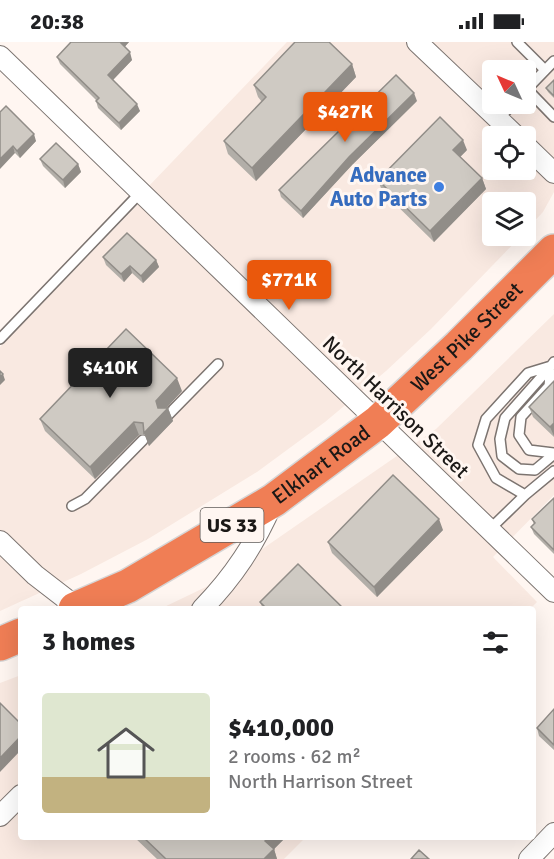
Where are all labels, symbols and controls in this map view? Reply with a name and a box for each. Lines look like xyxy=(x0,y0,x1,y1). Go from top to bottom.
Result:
text: 20:38 xyxy=(30,8,84,35)
north arrow xyxy=(482,60,536,114)
map controls xyxy=(482,60,536,246)
pin: $427K xyxy=(303,92,387,143)
text: $427K xyxy=(317,99,373,124)
button: locate xyxy=(482,126,536,180)
place label: Advance Auto Parts xyxy=(330,162,427,212)
marker: Advance Auto Parts xyxy=(432,180,446,194)
button: layers xyxy=(482,192,536,246)
pin: $771K xyxy=(247,260,331,311)
text: $771K xyxy=(261,267,317,292)
street label: West Pike Street xyxy=(405,277,528,398)
street label: North Harrison Street xyxy=(317,330,475,484)
pin: $410K xyxy=(68,348,152,399)
text: $410K xyxy=(82,355,138,380)
street label: Elkhart Road xyxy=(267,420,375,510)
road number: US 33 xyxy=(200,508,264,542)
text: 3 homes xyxy=(42,626,135,658)
icon: filters xyxy=(479,626,512,659)
text: $410,000 xyxy=(228,712,334,744)
icon: home xyxy=(90,717,162,789)
text: 2 rooms · 62 m² xyxy=(228,744,361,769)
text: North Harrison Street xyxy=(228,769,413,794)

